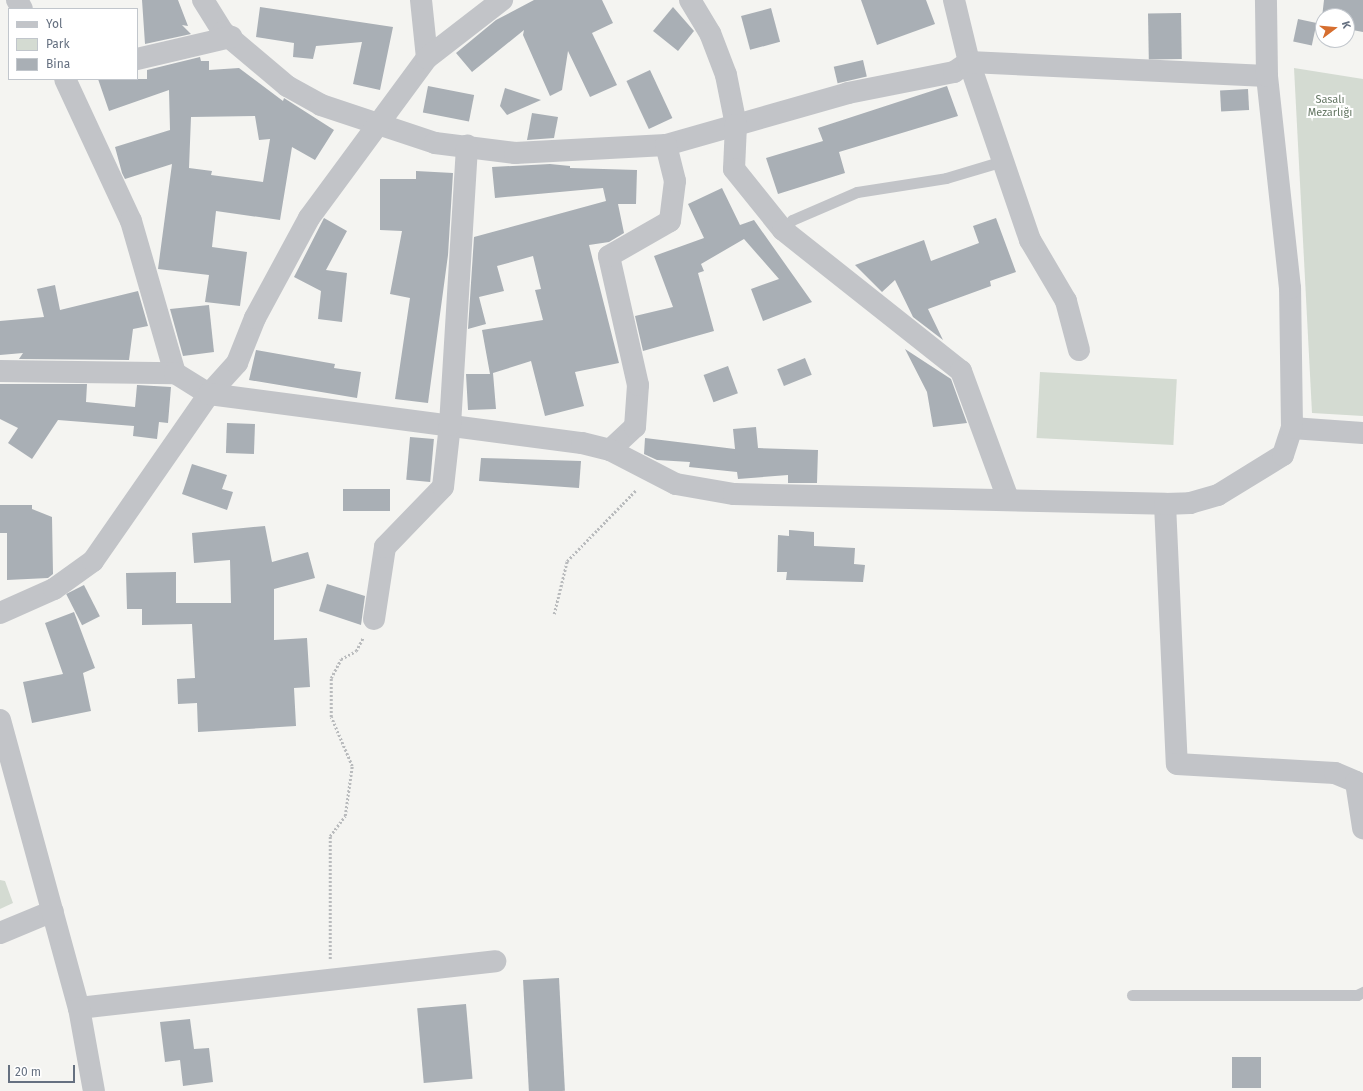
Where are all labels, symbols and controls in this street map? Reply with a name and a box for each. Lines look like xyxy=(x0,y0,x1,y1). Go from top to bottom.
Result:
legend xyxy=(8,8,138,80)
north arrow xyxy=(1315,8,1355,48)
text: Yol xyxy=(46,17,62,31)
text: K xyxy=(1339,20,1353,30)
text: Park xyxy=(46,37,70,51)
text: Bina xyxy=(46,57,70,71)
park label: Sasalı Mezarlığı xyxy=(1308,94,1352,120)
scale bar xyxy=(10,1057,77,1083)
text: 20 m xyxy=(15,1065,41,1079)

